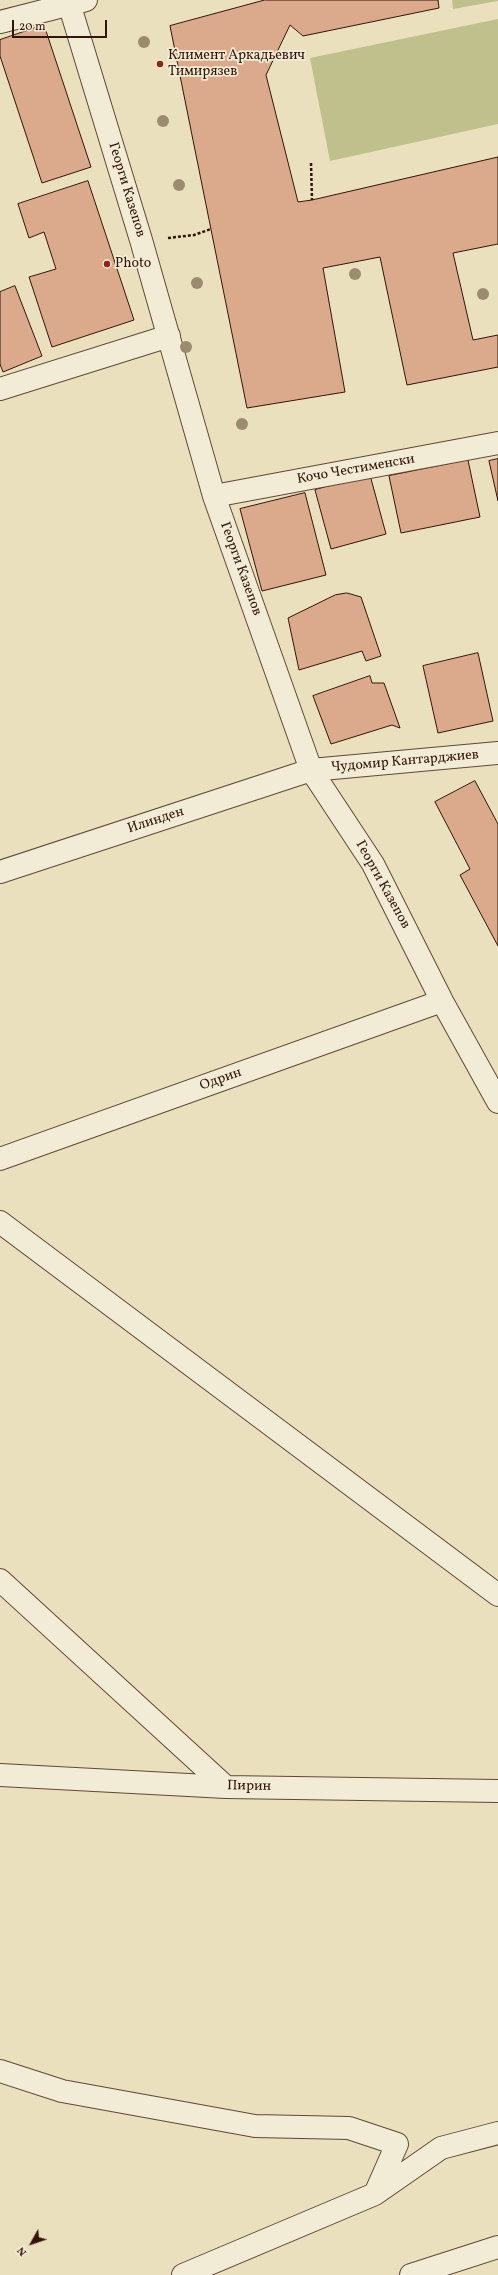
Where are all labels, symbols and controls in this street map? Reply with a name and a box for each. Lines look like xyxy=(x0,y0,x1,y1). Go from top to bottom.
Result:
scale bar xyxy=(14,12,109,38)
text: 20 m xyxy=(19,19,46,35)
place label: Климент Аркадьевич Тимирязев xyxy=(168,48,305,80)
marker: Климент Аркадьевич Тимирязев xyxy=(155,59,165,69)
street label: Георги Казепов xyxy=(104,141,148,239)
place label: Photo xyxy=(115,256,151,272)
marker: Photo xyxy=(102,259,112,269)
street label: Кочо Честименски xyxy=(296,451,416,489)
street label: Георги Казепов xyxy=(215,520,265,618)
street label: Чудомир Кантарджиев xyxy=(330,747,480,777)
street label: Илинден xyxy=(126,804,186,838)
street label: Георги Казепов xyxy=(351,838,413,932)
street label: Одрин xyxy=(198,1065,244,1095)
street label: Пирин xyxy=(227,1778,271,1796)
north arrow xyxy=(12,2223,52,2263)
text: N xyxy=(14,2243,31,2259)

